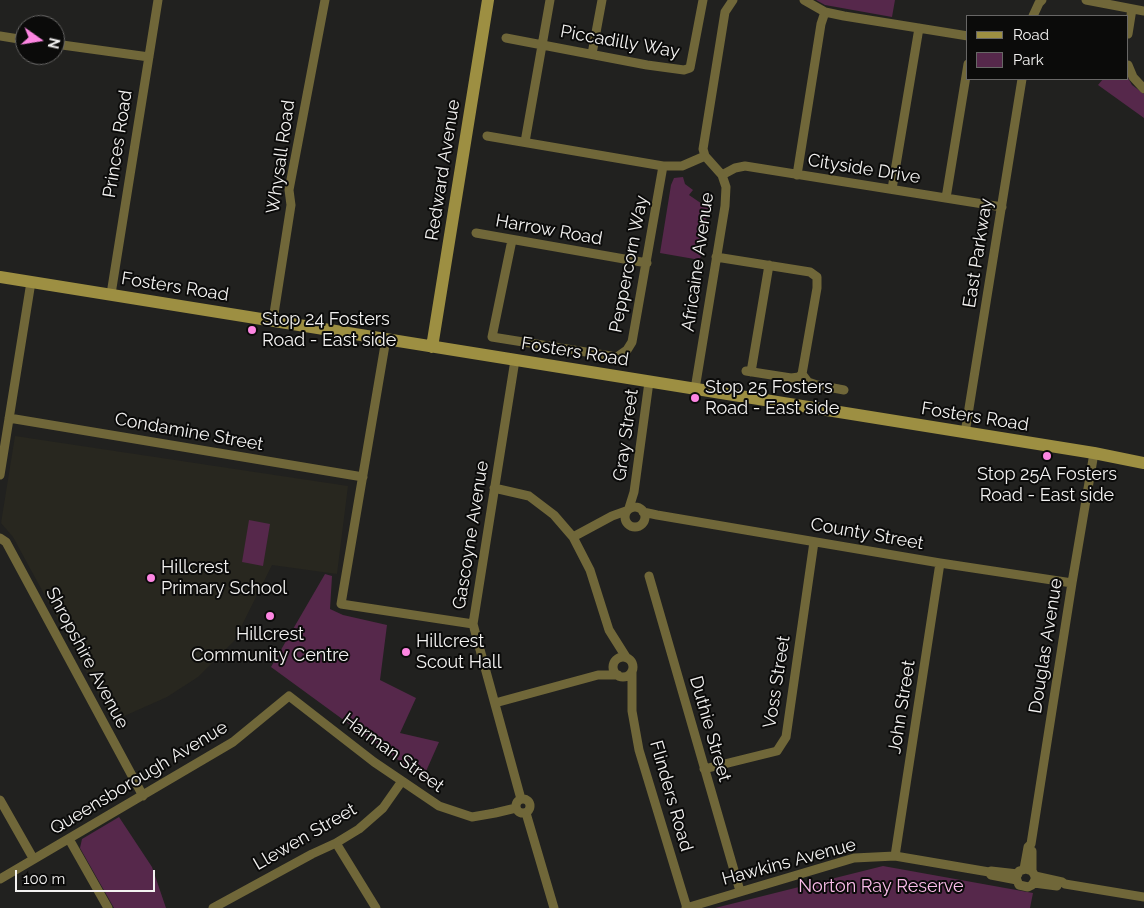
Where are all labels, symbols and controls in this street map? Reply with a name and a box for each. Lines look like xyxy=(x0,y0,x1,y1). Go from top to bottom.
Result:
north arrow xyxy=(15,15,65,65)
legend xyxy=(966,15,1129,80)
street label: Piccadilly Way xyxy=(559,21,681,63)
text: Road xyxy=(1013,26,1049,44)
text: N xyxy=(45,36,63,50)
text: Park xyxy=(1013,51,1044,69)
street label: Princes Road xyxy=(99,89,137,199)
street label: Redward Avenue xyxy=(421,98,465,242)
street label: Whysall Road xyxy=(262,99,300,215)
street label: Cityside Drive xyxy=(806,149,922,189)
street label: Africaine Avenue xyxy=(678,191,718,333)
street label: Peppercorn Way xyxy=(605,193,653,335)
street label: East Parkway xyxy=(959,197,997,309)
street label: Harrow Road xyxy=(494,210,604,250)
street label: Fosters Road xyxy=(120,268,230,306)
place label: Stop 24 Fosters Road - East side xyxy=(262,309,396,352)
marker: Stop 24 Fosters Road - East side xyxy=(246,324,258,336)
street label: Fosters Road xyxy=(520,333,630,371)
place label: Stop 25 Fosters Road - East side xyxy=(705,377,839,419)
street label: Gray Street xyxy=(609,387,643,483)
marker: Stop 25 Fosters Road - East side xyxy=(689,392,701,404)
street label: Fosters Road xyxy=(920,398,1030,436)
street label: Condamine Street xyxy=(113,408,265,456)
marker: Stop 25A Fosters Road - East side xyxy=(1041,450,1053,462)
street label: Gascoyne Avenue xyxy=(449,459,493,611)
place label: Stop 25A Fosters Road - East side xyxy=(977,464,1117,506)
street label: County Street xyxy=(809,513,925,555)
place label: Hillcrest Primary School xyxy=(161,557,287,600)
marker: Hillcrest Primary School xyxy=(145,572,157,584)
street label: Douglas Avenue xyxy=(1025,577,1067,715)
street label: Shropshire Avenue xyxy=(41,584,133,732)
marker: Hillcrest Community Centre xyxy=(264,610,276,622)
place label: Hillcrest Community Centre xyxy=(191,624,349,666)
place label: Hillcrest Scout Hall xyxy=(416,631,502,674)
street label: Voss Street xyxy=(759,634,795,730)
marker: Hillcrest Scout Hall xyxy=(400,646,412,658)
street label: John Street xyxy=(884,659,920,755)
street label: Duthie Street xyxy=(685,674,735,784)
street label: Harman Street xyxy=(338,709,448,797)
street label: Queensborough Avenue xyxy=(46,716,232,840)
street label: Flinders Road xyxy=(645,738,697,854)
street label: Llewen Street xyxy=(250,799,360,875)
street label: Hawkins Avenue xyxy=(720,834,858,890)
scale bar xyxy=(18,860,158,892)
text: 100 m xyxy=(23,870,65,888)
park label: Norton Ray Reserve xyxy=(798,876,964,898)

